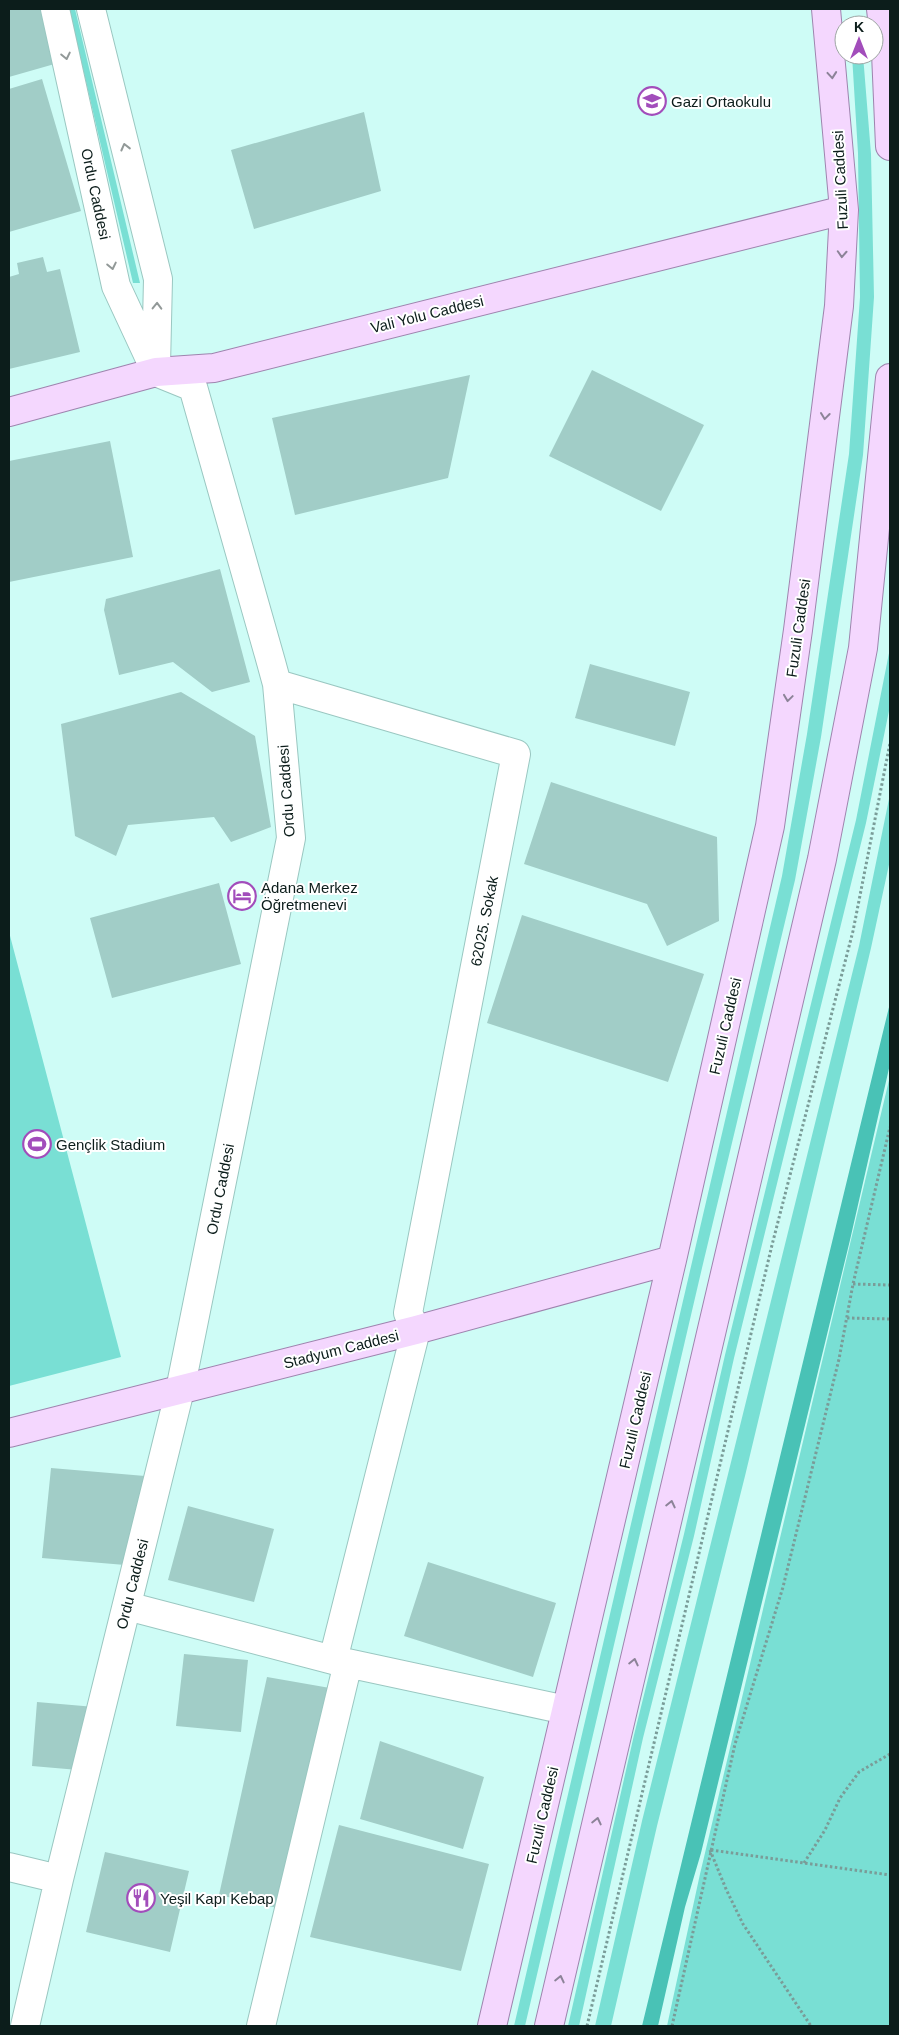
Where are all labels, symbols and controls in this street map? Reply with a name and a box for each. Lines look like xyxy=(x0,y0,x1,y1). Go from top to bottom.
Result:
north arrow xyxy=(834,15,884,65)
text: K xyxy=(854,19,864,35)
one-way arrow xyxy=(60,52,71,61)
one-way arrow xyxy=(826,71,837,79)
school or university icon: Gazi Ortaokulu xyxy=(637,86,667,116)
place label: Gazi Ortaokulu xyxy=(671,93,771,110)
street label: Fuzuli Caddesi xyxy=(829,130,851,230)
one-way arrow xyxy=(120,143,131,152)
street label: Ordu Caddesi xyxy=(78,147,114,241)
one-way arrow xyxy=(837,250,848,258)
one-way arrow xyxy=(106,262,117,271)
street label: Vali Yolu Caddesi xyxy=(369,292,485,336)
one-way arrow xyxy=(152,302,162,310)
one-way arrow xyxy=(820,412,831,420)
street label: Fuzuli Caddesi xyxy=(783,578,813,678)
one-way arrow xyxy=(784,694,794,703)
street label: Ordu Caddesi xyxy=(274,744,298,838)
street label: 62025. Sokak xyxy=(467,874,501,968)
place label: Adana Merkez Öğretmenevi xyxy=(261,879,358,913)
hotel icon: Adana Merkez Öğretmenevi xyxy=(227,881,257,911)
street label: Fuzuli Caddesi xyxy=(706,976,744,1076)
sports icon: Gençlik Stadium xyxy=(22,1129,52,1159)
place label: Gençlik Stadium xyxy=(56,1136,165,1153)
street label: Ordu Caddesi xyxy=(203,1142,237,1236)
street label: Stadyum Caddesi xyxy=(281,1326,401,1372)
street label: Fuzuli Caddesi xyxy=(616,1370,654,1470)
one-way arrow xyxy=(665,1500,676,1508)
street label: Ordu Caddesi xyxy=(113,1537,151,1631)
one-way arrow xyxy=(628,1658,639,1667)
street label: Fuzuli Caddesi xyxy=(523,1765,561,1865)
one-way arrow xyxy=(591,1816,602,1825)
restaurant icon: Yeşil Kapı Kebap xyxy=(126,1883,156,1913)
place label: Yeşil Kapı Kebap xyxy=(160,1890,274,1907)
one-way arrow xyxy=(554,1974,565,1983)

